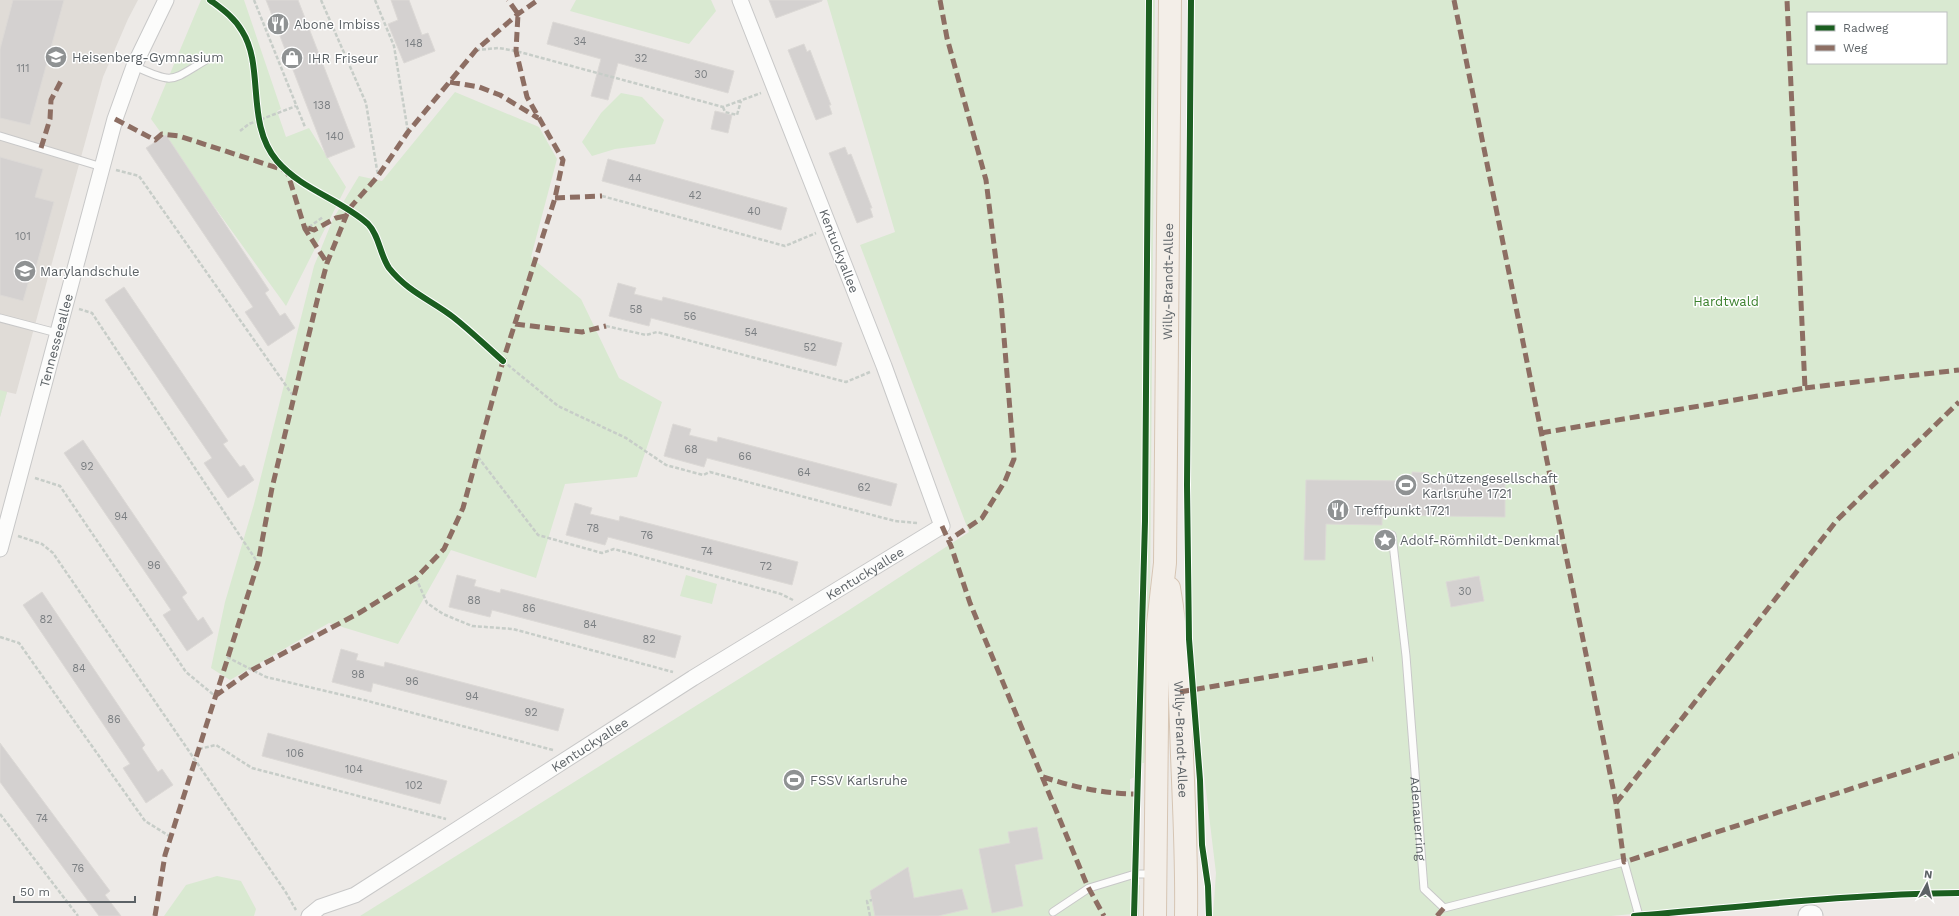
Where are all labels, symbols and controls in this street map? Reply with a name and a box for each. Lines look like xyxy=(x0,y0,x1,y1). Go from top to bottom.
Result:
restaurant icon: Abone Imbiss xyxy=(265,11,291,37)
legend xyxy=(1807,12,1947,64)
place label: Abone Imbiss xyxy=(294,17,380,32)
text: Radweg xyxy=(1843,21,1889,35)
house number: 34 xyxy=(573,35,587,48)
house number: 148 xyxy=(405,37,423,50)
text: Weg xyxy=(1843,41,1868,55)
school or university icon: Heisenberg-Gymnasium xyxy=(43,44,69,70)
shop icon: IHR Friseur xyxy=(279,45,305,71)
place label: Heisenberg-Gymnasium xyxy=(72,50,224,65)
place label: IHR Friseur xyxy=(308,51,378,66)
house number: 32 xyxy=(635,52,647,65)
house number: 111 xyxy=(17,62,29,75)
house number: 30 xyxy=(694,68,708,81)
house number: 138 xyxy=(313,99,331,112)
house number: 140 xyxy=(326,130,344,143)
house number: 44 xyxy=(628,172,642,185)
house number: 42 xyxy=(688,189,702,202)
house number: 40 xyxy=(747,205,761,218)
street label: Kentuckyallee xyxy=(816,207,862,295)
street label: Willy-Brandt-Allee xyxy=(1159,223,1176,340)
house number: 101 xyxy=(15,230,31,243)
school or university icon: Marylandschule xyxy=(12,258,38,284)
place label: Marylandschule xyxy=(40,264,140,279)
street label: Tennesseeallee xyxy=(36,292,76,389)
park label: Hardtwald xyxy=(1693,294,1759,309)
house number: 58 xyxy=(629,303,643,316)
house number: 56 xyxy=(683,310,697,323)
house number: 54 xyxy=(744,326,758,339)
house number: 52 xyxy=(804,341,816,354)
house number: 68 xyxy=(684,443,698,456)
house number: 66 xyxy=(738,450,752,463)
house number: 92 xyxy=(80,460,94,473)
house number: 64 xyxy=(797,466,811,479)
place label: Schützengesellschaft Karlsruhe 1721 xyxy=(1422,471,1558,501)
sports icon: Schützengesellschaft Karlsruhe 1721 xyxy=(1393,472,1419,498)
house number: 62 xyxy=(857,481,871,494)
restaurant icon: Treffpunkt 1721 xyxy=(1325,497,1351,523)
place label: Treffpunkt 1721 xyxy=(1354,503,1450,518)
house number: 94 xyxy=(114,510,128,523)
house number: 78 xyxy=(587,522,600,535)
place icon: Adolf-Römhildt-Denkmal xyxy=(1372,527,1398,553)
house number: 76 xyxy=(641,529,654,542)
place label: Adolf-Römhildt-Denkmal xyxy=(1400,533,1560,548)
street label: Kentuckyallee xyxy=(823,544,906,603)
house number: 74 xyxy=(701,545,713,558)
house number: 96 xyxy=(147,559,161,572)
house number: 72 xyxy=(760,560,772,573)
house number: 30 xyxy=(1458,585,1472,598)
house number: 88 xyxy=(467,594,481,607)
house number: 86 xyxy=(522,602,536,615)
house number: 82 xyxy=(39,613,53,626)
house number: 84 xyxy=(583,618,597,631)
house number: 82 xyxy=(642,633,656,646)
house number: 84 xyxy=(72,662,86,675)
house number: 98 xyxy=(351,668,365,681)
house number: 96 xyxy=(405,675,419,688)
street label: Willy-Brandt-Allee xyxy=(1172,680,1191,798)
house number: 94 xyxy=(465,690,479,703)
house number: 92 xyxy=(524,706,538,719)
house number: 86 xyxy=(107,713,121,726)
street label: Kentuckyallee xyxy=(548,714,631,775)
house number: 106 xyxy=(286,747,304,760)
house number: 104 xyxy=(345,763,363,776)
sports icon: FSSV Karlsruhe xyxy=(781,767,807,793)
place label: FSSV Karlsruhe xyxy=(810,773,908,788)
street label: Adenauerring xyxy=(1408,776,1429,861)
house number: 102 xyxy=(405,779,423,792)
house number: 74 xyxy=(36,812,48,825)
house number: 76 xyxy=(72,862,85,875)
north arrow xyxy=(1907,864,1947,904)
text: N xyxy=(1923,868,1933,882)
scale bar xyxy=(14,878,135,904)
text: 50 m xyxy=(20,885,50,899)

